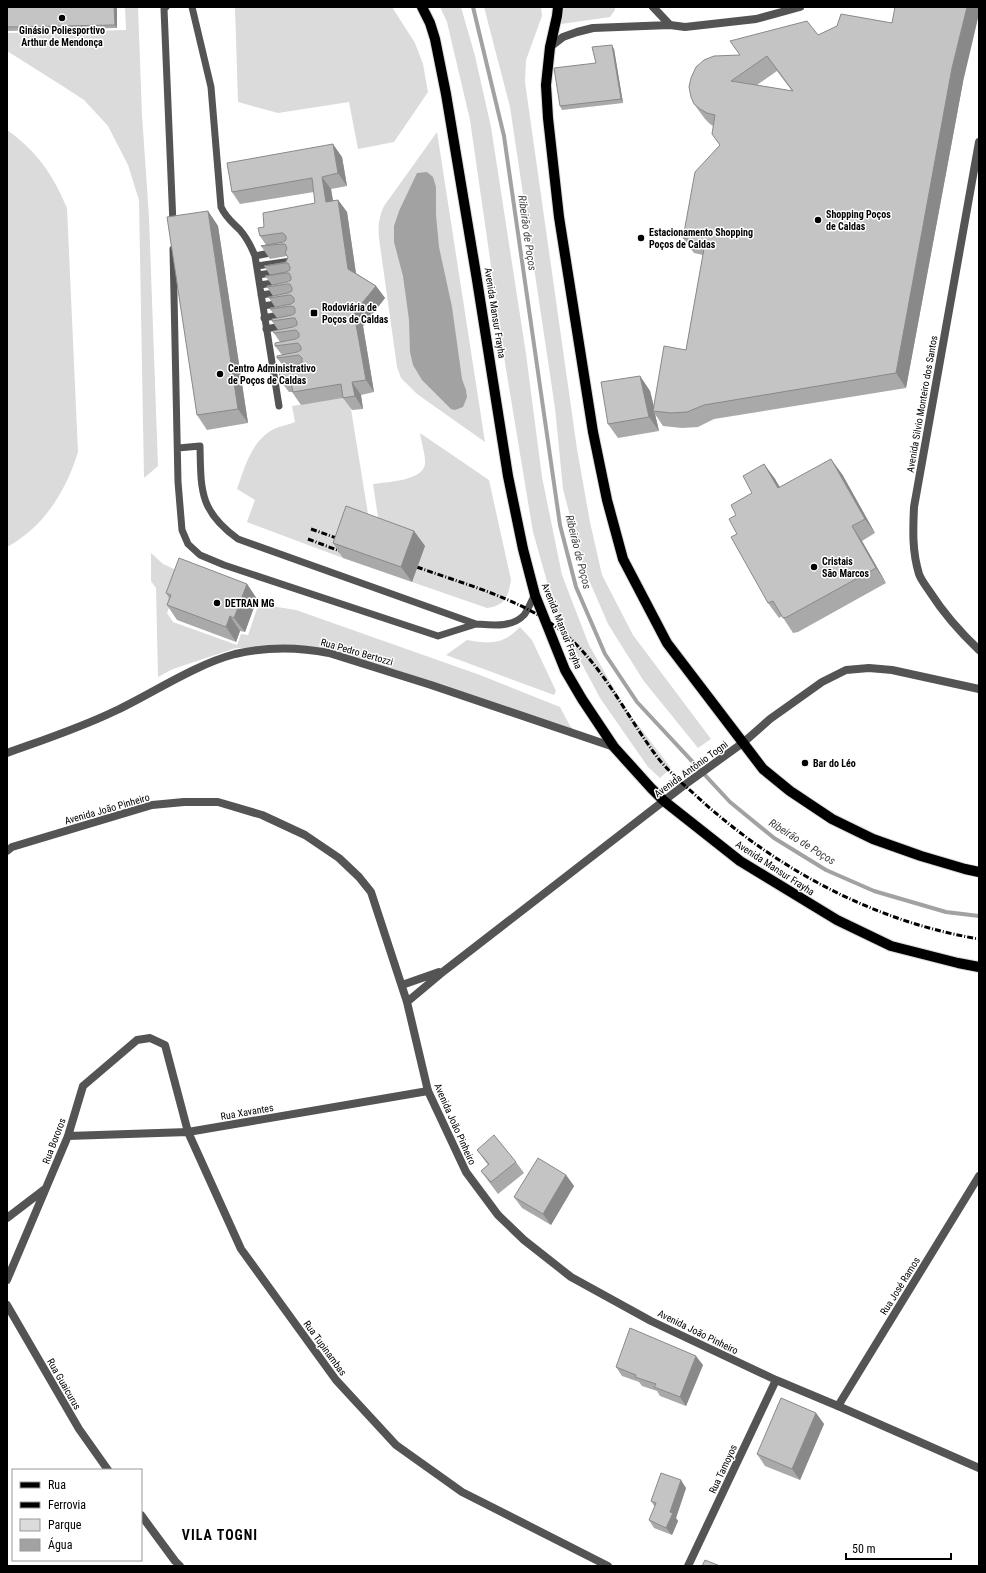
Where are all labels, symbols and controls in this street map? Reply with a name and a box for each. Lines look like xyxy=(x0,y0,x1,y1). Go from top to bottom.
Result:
marker: Ginásio Poliesportivo Arthur de Mendonça xyxy=(57,13,67,23)
place label: Ginásio Poliesportivo Arthur de Mendonça xyxy=(19,25,105,48)
water label: Ribeirão de Poços xyxy=(515,194,539,272)
place label: Shopping Poços de Caldas xyxy=(826,209,891,232)
marker: Shopping Poços de Caldas xyxy=(813,215,823,225)
place label: Estacionamento Shopping Poços de Caldas xyxy=(649,227,753,250)
marker: Estacionamento Shopping Poços de Caldas xyxy=(636,233,646,243)
street label: Avenida Mansur Frayha xyxy=(482,267,508,359)
place label: Rodoviária de Poços de Caldas xyxy=(322,302,389,325)
marker: Rodoviária de Poços de Caldas xyxy=(309,308,319,318)
street label: Avenida Silvio Monteiro dos Santos xyxy=(905,334,940,473)
place label: Centro Administrativo de Poços de Caldas xyxy=(228,363,316,386)
marker: Centro Administrativo de Poços de Caldas xyxy=(215,369,225,379)
water label: Ribeirão de Poços xyxy=(563,514,594,591)
place label: Cristais São Marcos xyxy=(822,556,869,579)
marker: Cristais São Marcos xyxy=(809,562,819,572)
street label: Avenida Mansur Frayha xyxy=(540,581,584,671)
marker: DETRAN MG xyxy=(212,598,222,608)
place label: DETRAN MG xyxy=(225,598,275,609)
street label: Rua Pedro Bertozzi xyxy=(319,636,395,668)
street label: Avenida Antônio Togni xyxy=(652,739,730,799)
marker: Bar do Léo xyxy=(800,758,810,768)
place label: Bar do Léo xyxy=(813,758,856,769)
street label: Avenida João Pinheiro xyxy=(63,792,151,826)
water label: Ribeirão de Poços xyxy=(766,816,838,868)
street label: Avenida Mansur Frayha xyxy=(734,838,817,898)
street label: Avenida João Pinheiro xyxy=(432,1082,478,1166)
street label: Rua Xavantes xyxy=(220,1102,275,1122)
street label: Rua Bororos xyxy=(40,1116,68,1165)
street label: Rua José Ramos xyxy=(878,1255,922,1317)
street label: Avenida João Pinheiro xyxy=(656,1308,740,1356)
street label: Rua Tupinambas xyxy=(301,1318,349,1378)
street label: Rua Guaicurus xyxy=(45,1357,83,1412)
street label: Rua Tamoyos xyxy=(707,1442,739,1495)
legend xyxy=(12,1469,142,1561)
text: Rua xyxy=(48,1478,66,1492)
text: Ferrovia xyxy=(48,1498,86,1512)
text: Parque xyxy=(48,1518,82,1532)
district label: VILA TOGNI xyxy=(182,1527,258,1543)
scale bar xyxy=(846,1535,951,1561)
text: Água xyxy=(48,1537,73,1552)
text: 50 m xyxy=(852,1542,876,1556)

